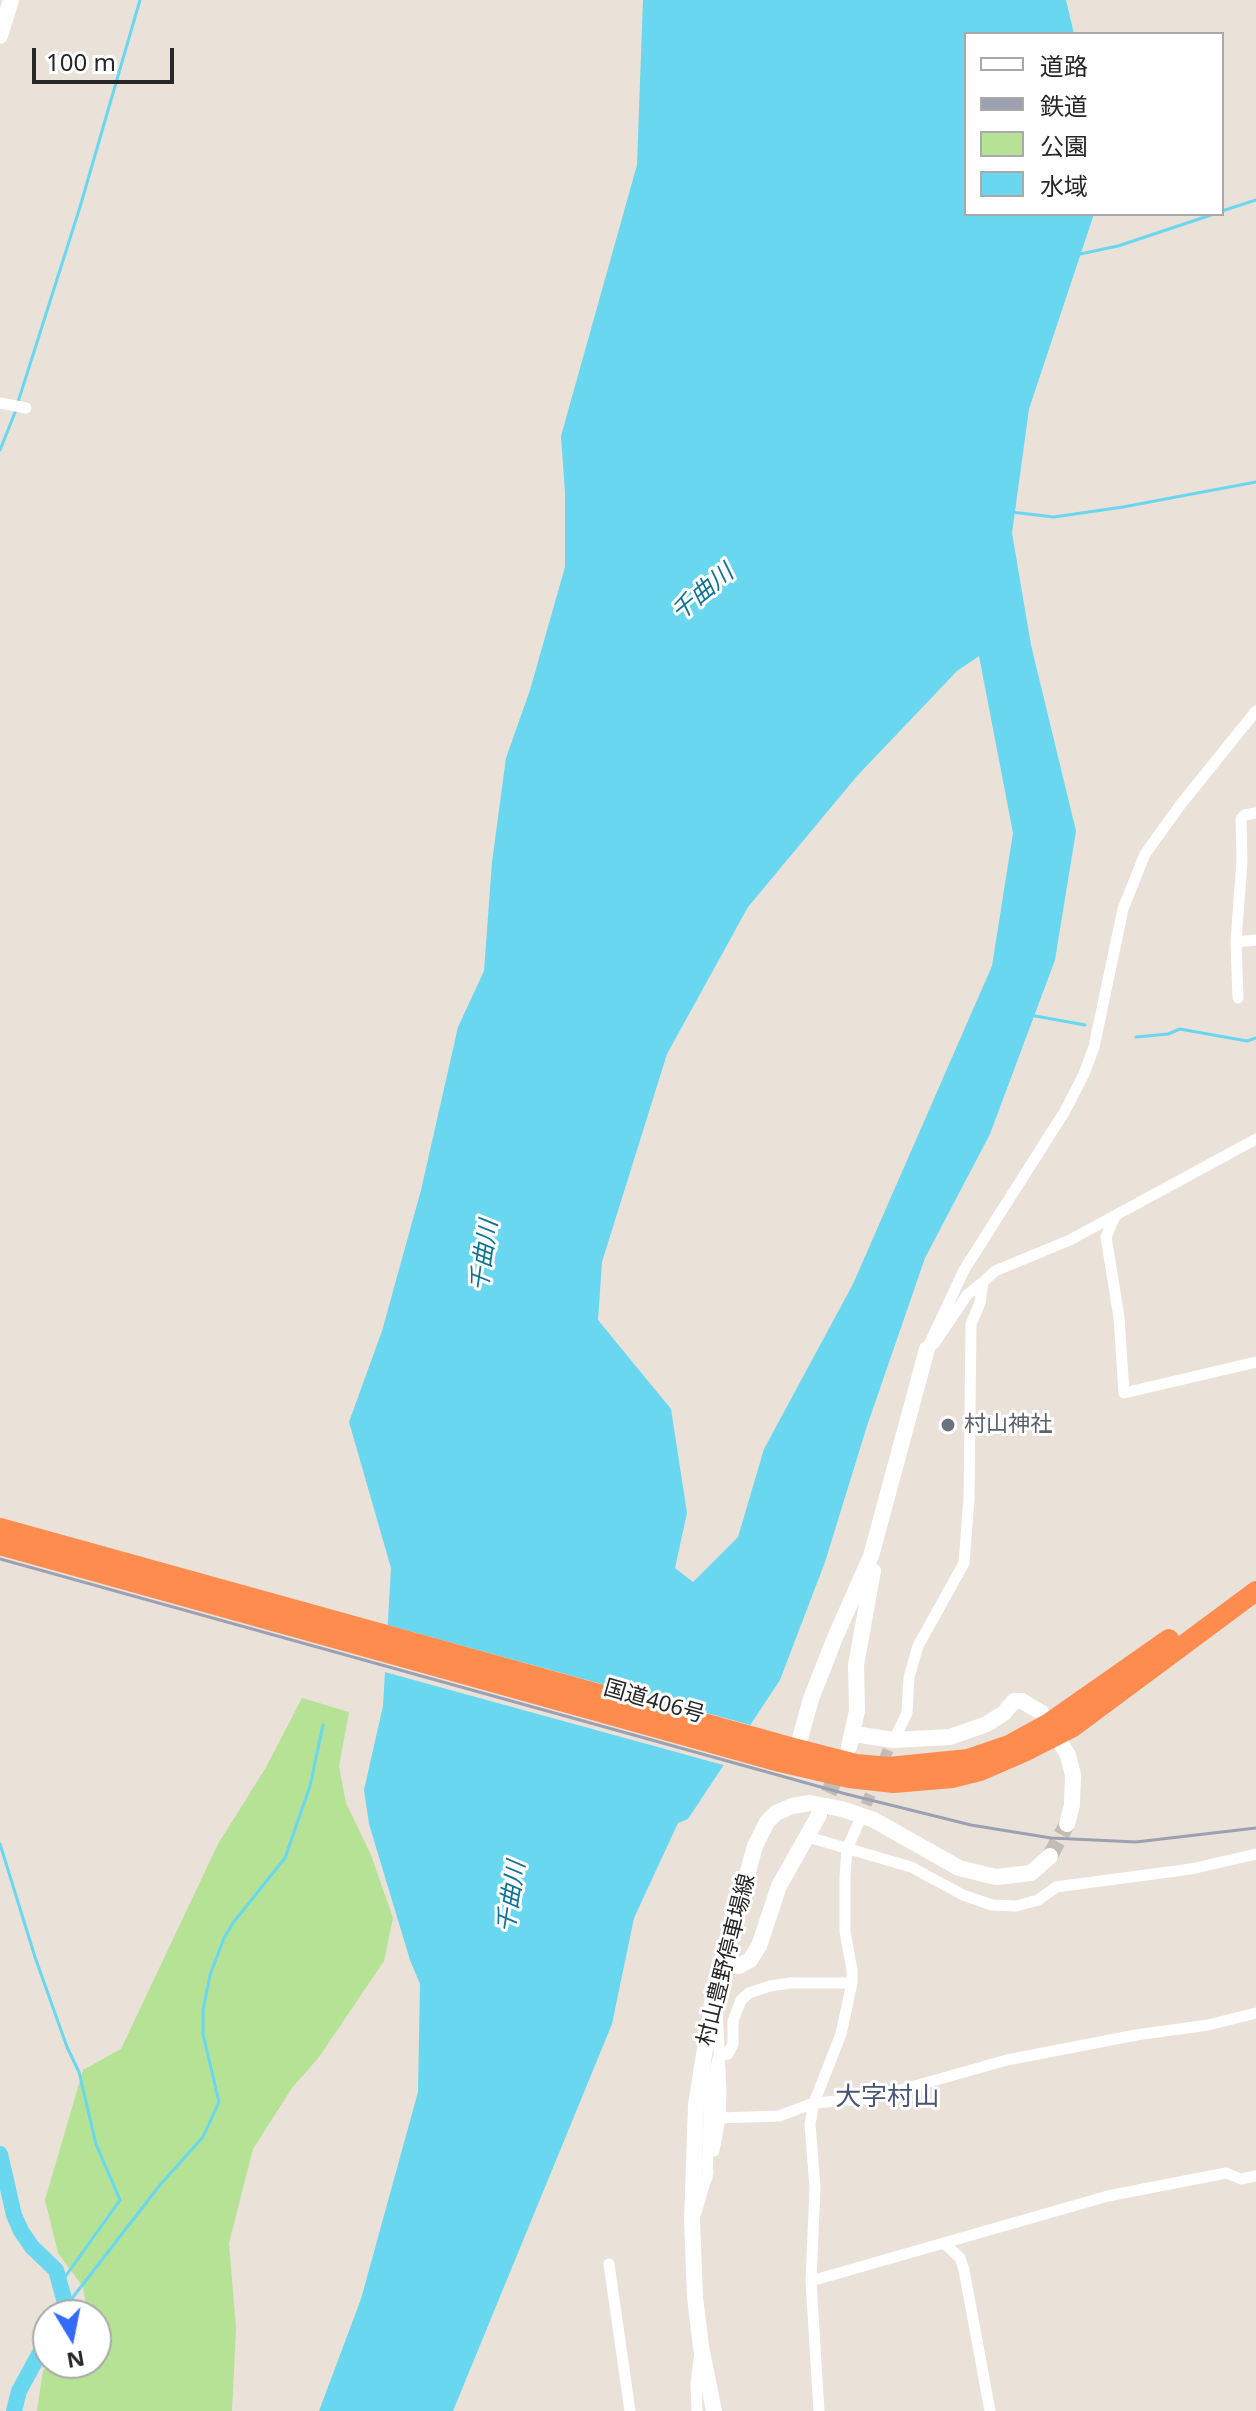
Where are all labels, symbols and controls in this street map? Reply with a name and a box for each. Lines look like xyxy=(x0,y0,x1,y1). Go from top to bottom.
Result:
scale bar xyxy=(36,32,178,82)
legend xyxy=(964,32,1224,216)
text: 100 m xyxy=(46,45,116,78)
text: 道路 xyxy=(1040,49,1088,82)
text: 鉄道 xyxy=(1040,89,1088,122)
text: 公園 xyxy=(1040,129,1088,162)
text: 水域 xyxy=(1040,169,1088,202)
water label: 千曲川 xyxy=(666,559,740,627)
water label: 千曲川 xyxy=(466,1218,504,1294)
place label: 村山神社 xyxy=(964,1412,1052,1438)
marker: 村山神社 xyxy=(939,1416,957,1434)
street label: 国道406号 xyxy=(600,1675,708,1729)
water label: 千曲川 xyxy=(492,1859,532,1935)
street label: 村山豊野停車場線 xyxy=(693,1871,761,2049)
district label: 大字村山 xyxy=(835,2082,939,2114)
north arrow xyxy=(32,2299,112,2379)
text: N xyxy=(64,2344,87,2377)

